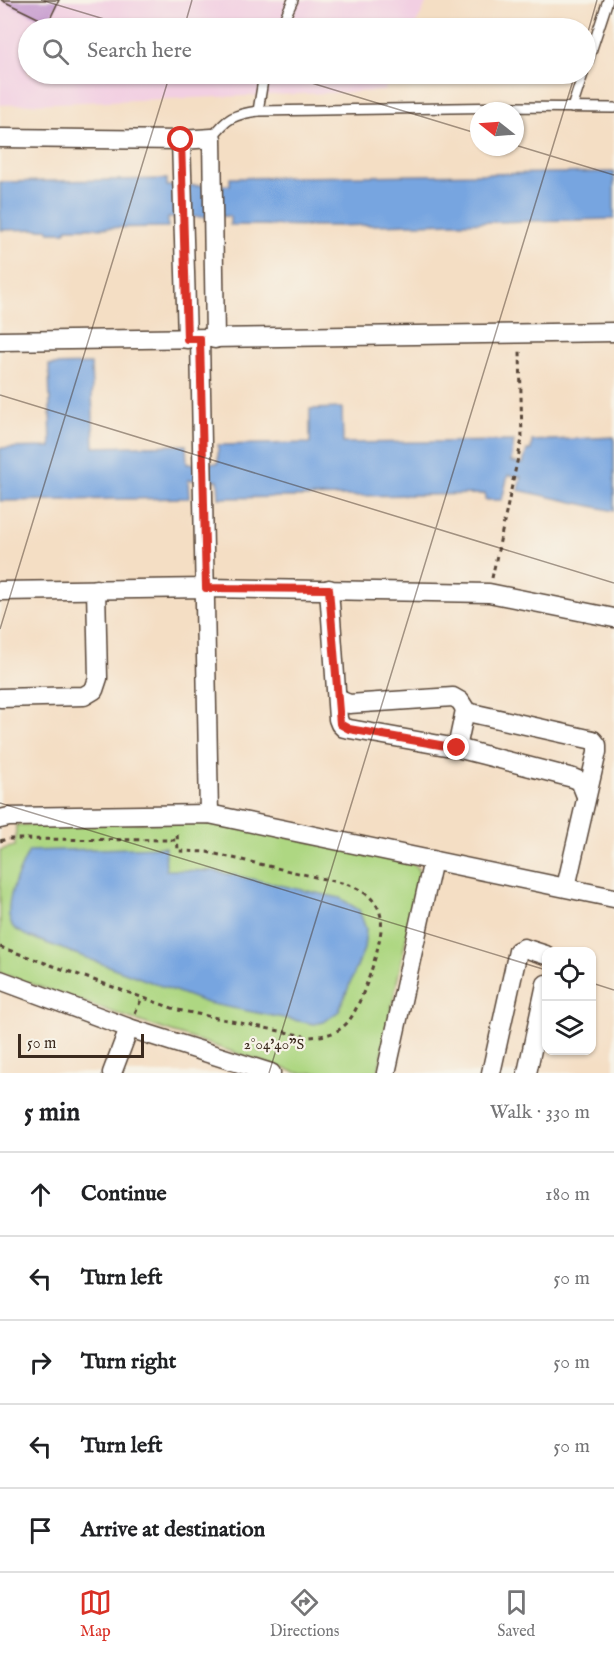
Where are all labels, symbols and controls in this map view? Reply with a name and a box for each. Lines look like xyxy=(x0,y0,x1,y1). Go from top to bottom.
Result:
search box xyxy=(18,18,596,84)
icon: search xyxy=(39,35,72,68)
text: Search here xyxy=(87,37,192,65)
north arrow xyxy=(470,102,524,156)
route start xyxy=(167,126,193,152)
route end xyxy=(443,734,469,760)
map controls xyxy=(542,947,596,1055)
button: locate xyxy=(542,947,596,1001)
button: layers xyxy=(542,1001,596,1055)
scale bar xyxy=(18,1031,144,1058)
text: 50 m xyxy=(27,1034,56,1054)
text: 2°04'40"S xyxy=(244,1035,304,1054)
text: 5 min xyxy=(24,1096,80,1129)
text: Walk · 330 m xyxy=(490,1100,590,1125)
icon: ahead xyxy=(24,1178,57,1211)
text: Continue xyxy=(81,1180,167,1208)
text: 180 m xyxy=(545,1182,590,1207)
icon: left xyxy=(24,1262,57,1295)
text: Turn left xyxy=(81,1264,163,1292)
text: 50 m xyxy=(553,1266,590,1291)
icon: right xyxy=(24,1346,57,1379)
text: Turn right xyxy=(81,1348,176,1376)
text: 50 m xyxy=(553,1350,590,1375)
icon: left xyxy=(24,1430,57,1463)
text: Turn left xyxy=(81,1432,163,1460)
text: 50 m xyxy=(553,1434,590,1459)
icon: arrive xyxy=(24,1514,57,1547)
text: Arrive at destination xyxy=(81,1516,265,1544)
tab: Map xyxy=(79,1586,112,1642)
tab: Directions xyxy=(270,1586,339,1642)
tab: Saved xyxy=(497,1586,535,1642)

